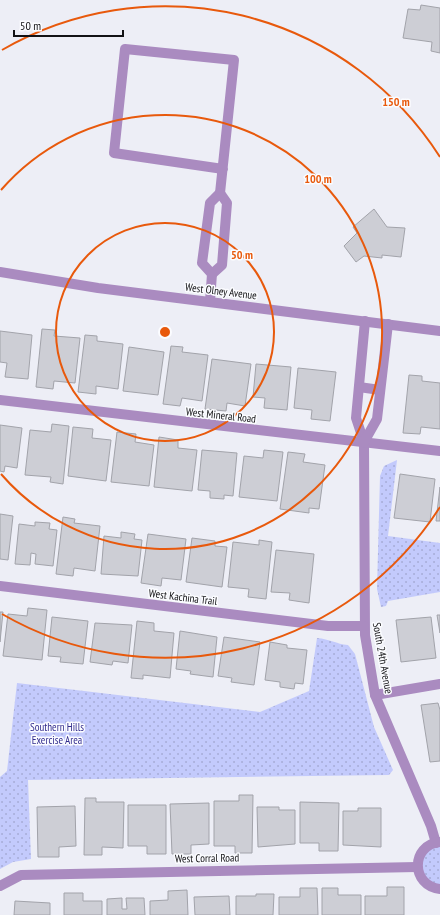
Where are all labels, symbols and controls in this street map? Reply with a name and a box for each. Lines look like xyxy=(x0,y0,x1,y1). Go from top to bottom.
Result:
scale bar xyxy=(14,12,123,38)
text: 50 m xyxy=(20,18,41,33)
text: 150 m xyxy=(382,94,410,109)
text: 100 m xyxy=(304,171,332,186)
text: 50 m xyxy=(231,247,253,262)
street label: West Olney Avenue xyxy=(184,280,258,302)
centre of rings xyxy=(158,325,172,339)
street label: West Mineral Road xyxy=(185,404,257,426)
street label: West Kachina Trail xyxy=(148,586,219,608)
street label: South 24th Avenue xyxy=(370,621,396,695)
park label: Southern Hills Exercise Area xyxy=(30,720,84,747)
street label: West Corral Road xyxy=(175,850,239,866)

